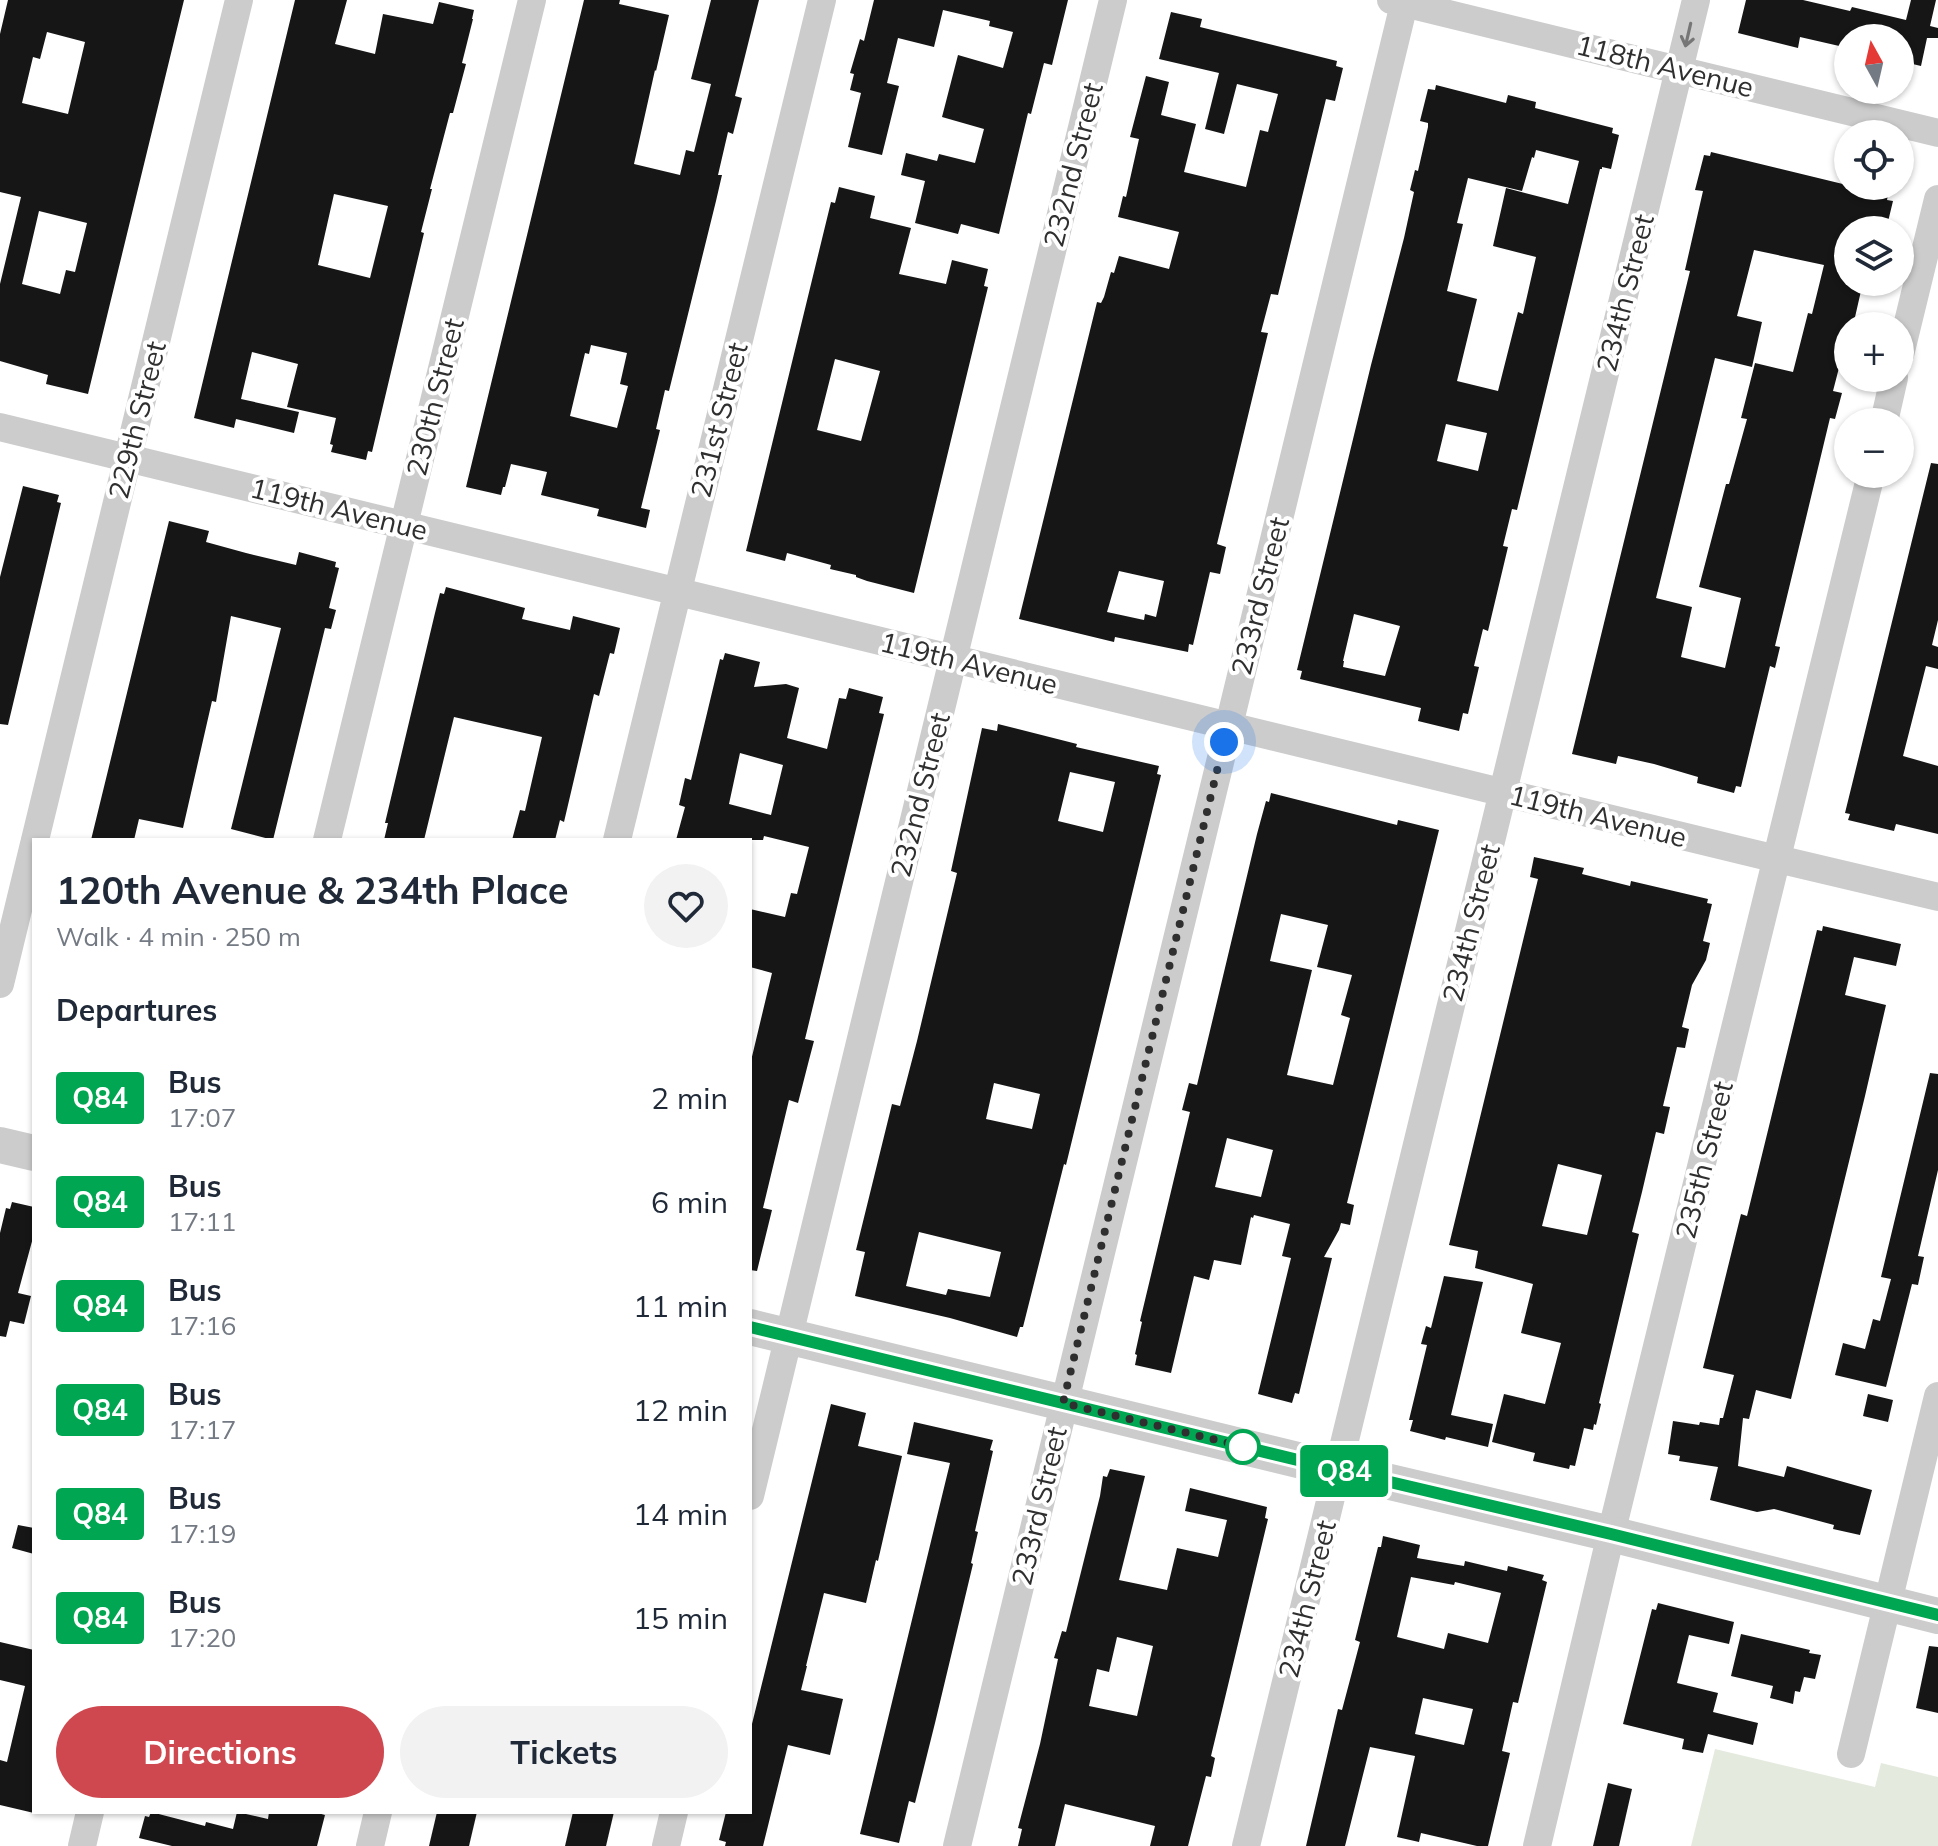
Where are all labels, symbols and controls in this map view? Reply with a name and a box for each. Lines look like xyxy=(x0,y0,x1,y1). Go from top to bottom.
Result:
one-way arrow xyxy=(1679,22,1694,47)
north arrow xyxy=(1834,24,1914,104)
map controls xyxy=(1834,24,1914,488)
street label: 118th Avenue xyxy=(1573,27,1757,104)
street label: 232nd Street xyxy=(1035,79,1110,251)
button: locate xyxy=(1834,120,1914,200)
street label: 234th Street xyxy=(1588,210,1661,375)
button: layers xyxy=(1834,216,1914,296)
button: + xyxy=(1834,312,1914,392)
street label: 230th Street xyxy=(398,314,471,479)
street label: 229th Street xyxy=(100,337,173,502)
street label: 231st Street xyxy=(682,338,755,501)
button: − xyxy=(1834,408,1914,488)
street label: 119th Avenue xyxy=(247,470,431,547)
street label: 233rd Street xyxy=(1223,513,1296,679)
street label: 119th Avenue xyxy=(877,624,1061,701)
street label: 232nd Street xyxy=(882,709,957,881)
your location xyxy=(1204,722,1244,762)
street label: 119th Avenue xyxy=(1506,777,1690,854)
street label: 234th Street xyxy=(1434,840,1507,1005)
button: heart xyxy=(644,864,728,948)
text: 120th Avenue & 234th Place xyxy=(56,866,569,914)
text: Walk · 4 min · 250 m xyxy=(56,920,301,953)
text: Departures xyxy=(56,991,217,1029)
text: Bus xyxy=(168,1063,222,1101)
street label: 235th Street xyxy=(1667,1077,1740,1242)
text: 2 min xyxy=(651,1079,728,1117)
text: Q84 xyxy=(72,1080,128,1115)
text: 17:07 xyxy=(168,1101,236,1134)
text: Bus xyxy=(168,1167,222,1205)
text: 6 min xyxy=(651,1183,728,1221)
text: Q84 xyxy=(72,1184,128,1219)
text: 17:11 xyxy=(168,1205,236,1238)
text: Bus xyxy=(168,1271,222,1309)
text: 11 min xyxy=(633,1287,728,1325)
text: Q84 xyxy=(72,1288,128,1323)
text: 17:16 xyxy=(168,1309,236,1342)
text: Bus xyxy=(168,1375,222,1413)
text: 12 min xyxy=(633,1391,728,1429)
text: Q84 xyxy=(72,1392,128,1427)
text: 17:17 xyxy=(168,1413,236,1446)
street label: 233rd Street xyxy=(1003,1423,1074,1589)
unlabelled marker xyxy=(1226,1430,1260,1464)
line badge: Q84 xyxy=(1298,1445,1390,1497)
text: Q84 xyxy=(1316,1453,1372,1488)
text: Bus xyxy=(168,1479,222,1517)
text: 14 min xyxy=(633,1495,728,1533)
text: Q84 xyxy=(72,1496,128,1531)
street label: 234th Street xyxy=(1270,1516,1343,1681)
text: 17:19 xyxy=(168,1517,236,1550)
text: Bus xyxy=(168,1583,222,1621)
text: 15 min xyxy=(633,1599,728,1637)
text: Q84 xyxy=(72,1600,128,1635)
text: 17:20 xyxy=(168,1621,236,1654)
button: Directions xyxy=(56,1706,384,1798)
button: Tickets xyxy=(400,1706,728,1798)

